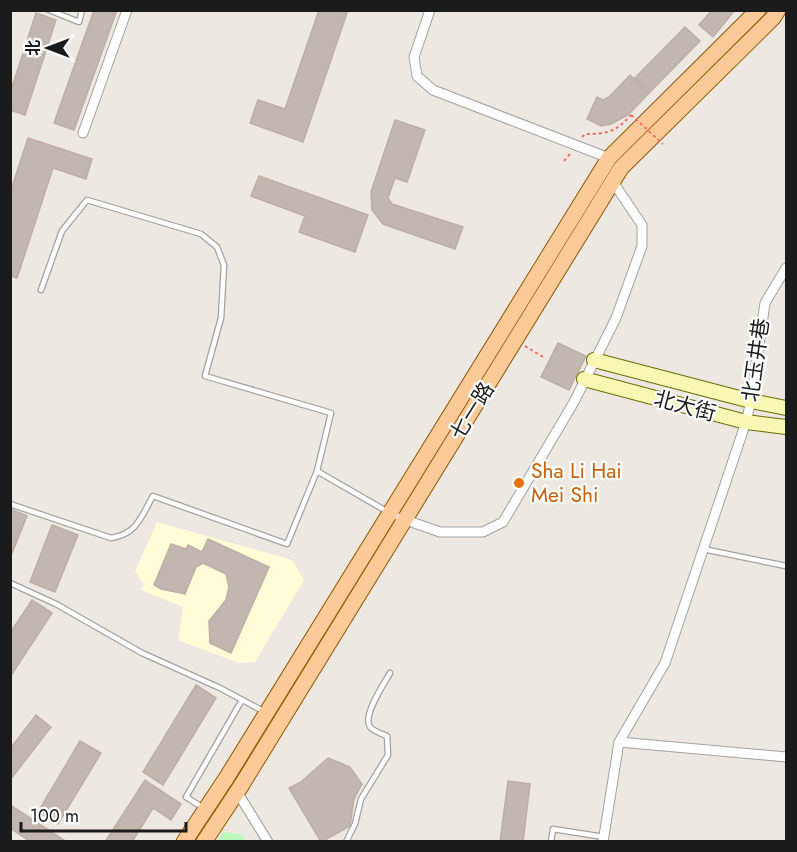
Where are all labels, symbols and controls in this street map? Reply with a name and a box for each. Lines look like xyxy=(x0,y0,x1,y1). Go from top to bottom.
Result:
north arrow xyxy=(18,18,78,78)
text: 北 xyxy=(22,40,45,56)
street label: 北玉井巷 xyxy=(735,316,777,404)
street label: 七一路 xyxy=(443,376,501,446)
street label: 北大街 xyxy=(651,383,719,429)
place label: Sha Li Hai Mei Shi xyxy=(531,456,622,510)
marker: Sha Li Hai Mei Shi xyxy=(512,476,526,490)
scale bar xyxy=(21,795,186,833)
text: 100 m xyxy=(30,803,79,829)

